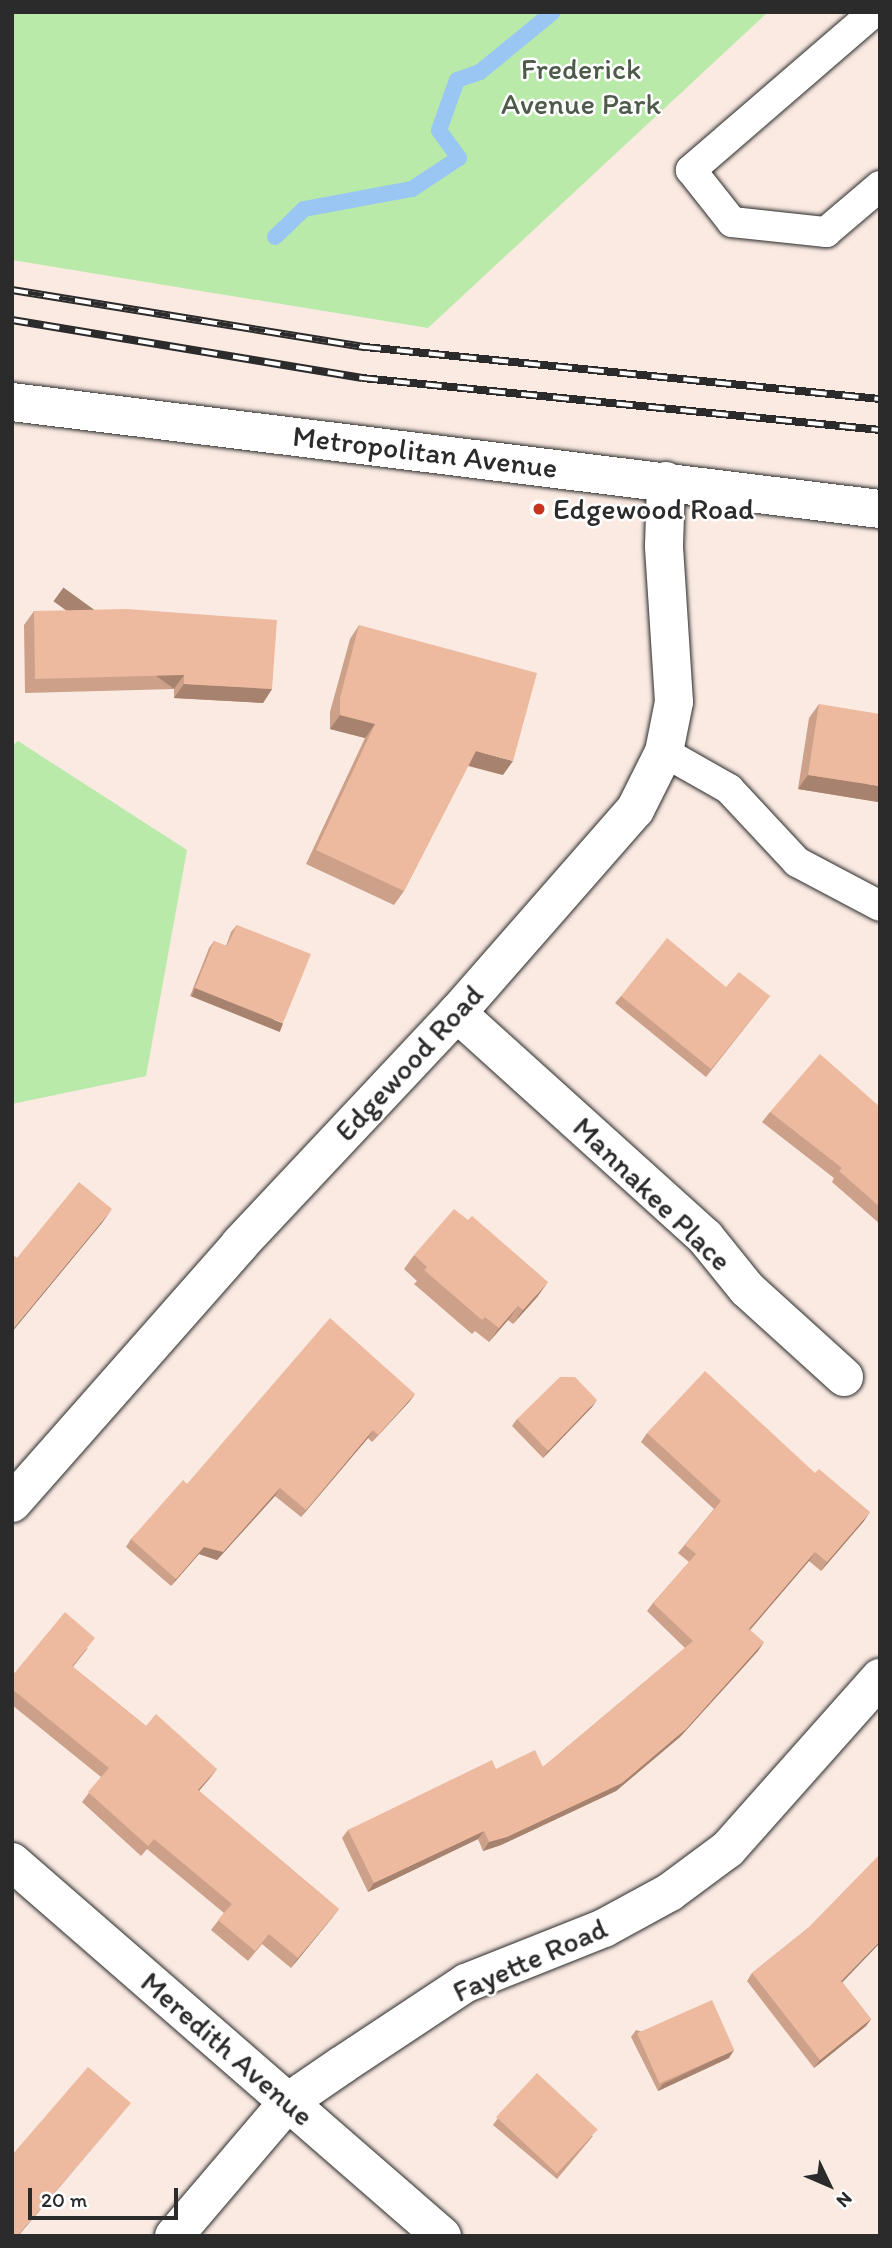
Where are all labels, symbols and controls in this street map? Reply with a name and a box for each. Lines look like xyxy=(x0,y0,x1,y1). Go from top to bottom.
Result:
park label: Frederick Avenue Park xyxy=(501,51,661,122)
street label: Metropolitan Avenue xyxy=(291,418,559,486)
place label: Edgewood Road xyxy=(553,491,755,527)
marker: Edgewood Road xyxy=(531,501,547,517)
street label: Edgewood Road xyxy=(327,977,491,1149)
street label: Mannakee Place xyxy=(565,1109,739,1279)
street label: Fayette Road xyxy=(447,1910,613,2010)
street label: Meredith Avenue xyxy=(134,1965,320,2133)
north arrow xyxy=(794,2150,864,2220)
scale bar xyxy=(32,2174,182,2218)
text: 20 m xyxy=(41,2187,87,2212)
text: N xyxy=(832,2187,857,2213)

